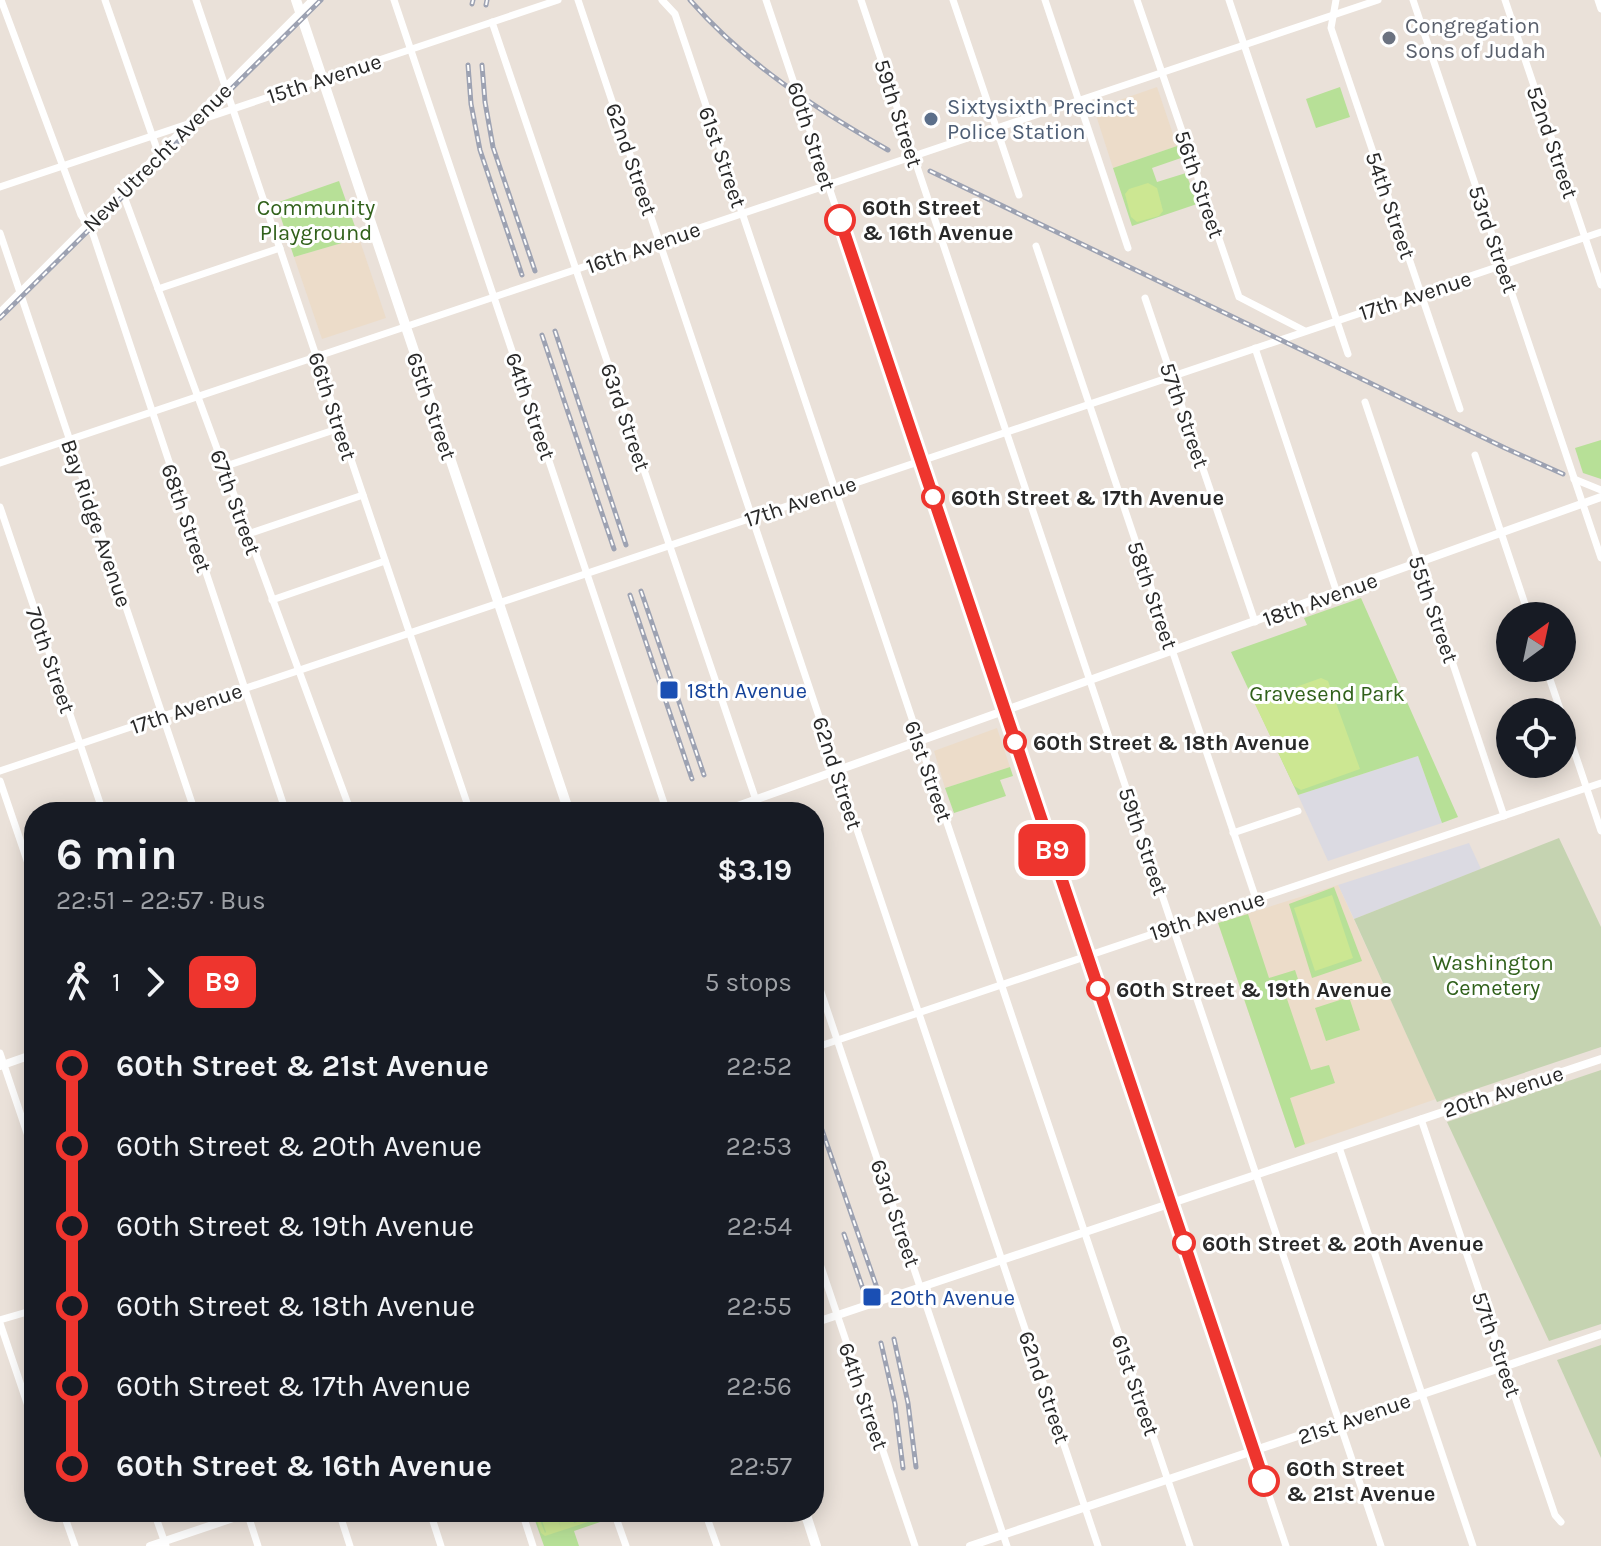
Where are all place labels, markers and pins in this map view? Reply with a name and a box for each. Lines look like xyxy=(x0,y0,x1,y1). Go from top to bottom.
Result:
place label: Congregation Sons of Judah xyxy=(1405,13,1546,64)
marker: Congregation Sons of Judah xyxy=(1380,29,1398,47)
place label: Sixtysixth Precinct Police Station xyxy=(947,94,1135,145)
marker: Sixtysixth Precinct Police Station xyxy=(922,110,940,128)
place label: 60th Street & 16th Avenue xyxy=(862,195,1014,246)
marker: 60th Street & 16th Avenue xyxy=(825,205,855,235)
place label: 60th Street & 17th Avenue xyxy=(951,485,1224,511)
marker: 60th Street & 17th Avenue xyxy=(922,486,944,508)
place label: 18th Avenue xyxy=(687,678,807,704)
marker: 18th Avenue xyxy=(658,679,680,701)
place label: 60th Street & 18th Avenue xyxy=(1033,730,1310,756)
marker: 60th Street & 18th Avenue xyxy=(1004,731,1026,753)
place label: 60th Street & 19th Avenue xyxy=(1116,977,1392,1003)
marker: 60th Street & 19th Avenue xyxy=(1087,978,1109,1000)
place label: 60th Street & 20th Avenue xyxy=(1202,1231,1484,1257)
marker: 60th Street & 20th Avenue xyxy=(1173,1232,1195,1254)
place label: 20th Avenue xyxy=(890,1285,1015,1311)
marker: 20th Avenue xyxy=(861,1286,883,1308)
place label: 60th Street & 21st Avenue xyxy=(1286,1456,1435,1507)
marker: 60th Street & 21st Avenue xyxy=(1249,1466,1279,1496)

